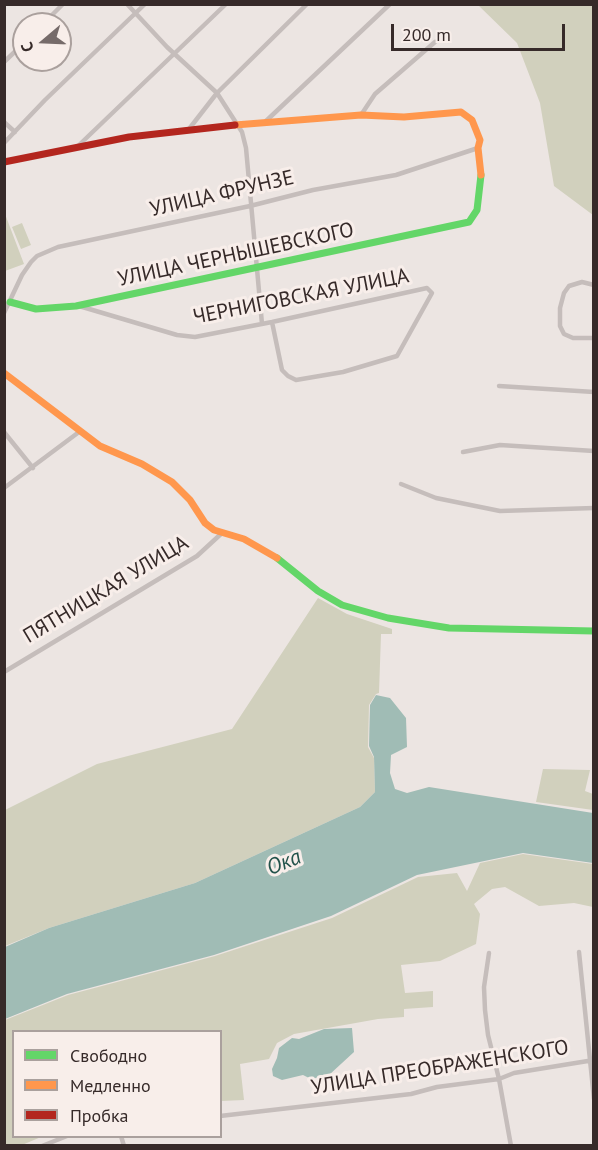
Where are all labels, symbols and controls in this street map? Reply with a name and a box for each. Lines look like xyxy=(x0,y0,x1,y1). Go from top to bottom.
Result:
north arrow xyxy=(12,12,72,72)
scale bar xyxy=(394,12,568,50)
text: 200 m xyxy=(402,23,451,46)
text: С xyxy=(16,40,38,55)
street label: УЛИЦА ФРУНЗЕ xyxy=(148,165,296,223)
street label: УЛИЦА ЧЕРНЫШЕВСКОГО xyxy=(116,218,356,292)
street label: ЧЕРНИГОВСКАЯ УЛИЦА xyxy=(191,264,411,330)
street label: ПЯТНИЦКАЯ УЛИЦА xyxy=(19,531,193,649)
water label: Ока xyxy=(263,844,305,882)
legend xyxy=(12,1030,222,1138)
street label: УЛИЦА ПРЕОБРАЖЕНСКОГО xyxy=(309,1035,571,1101)
text: Свободно xyxy=(70,1044,147,1067)
text: Медленно xyxy=(70,1074,151,1097)
text: Пробка xyxy=(70,1104,128,1127)

